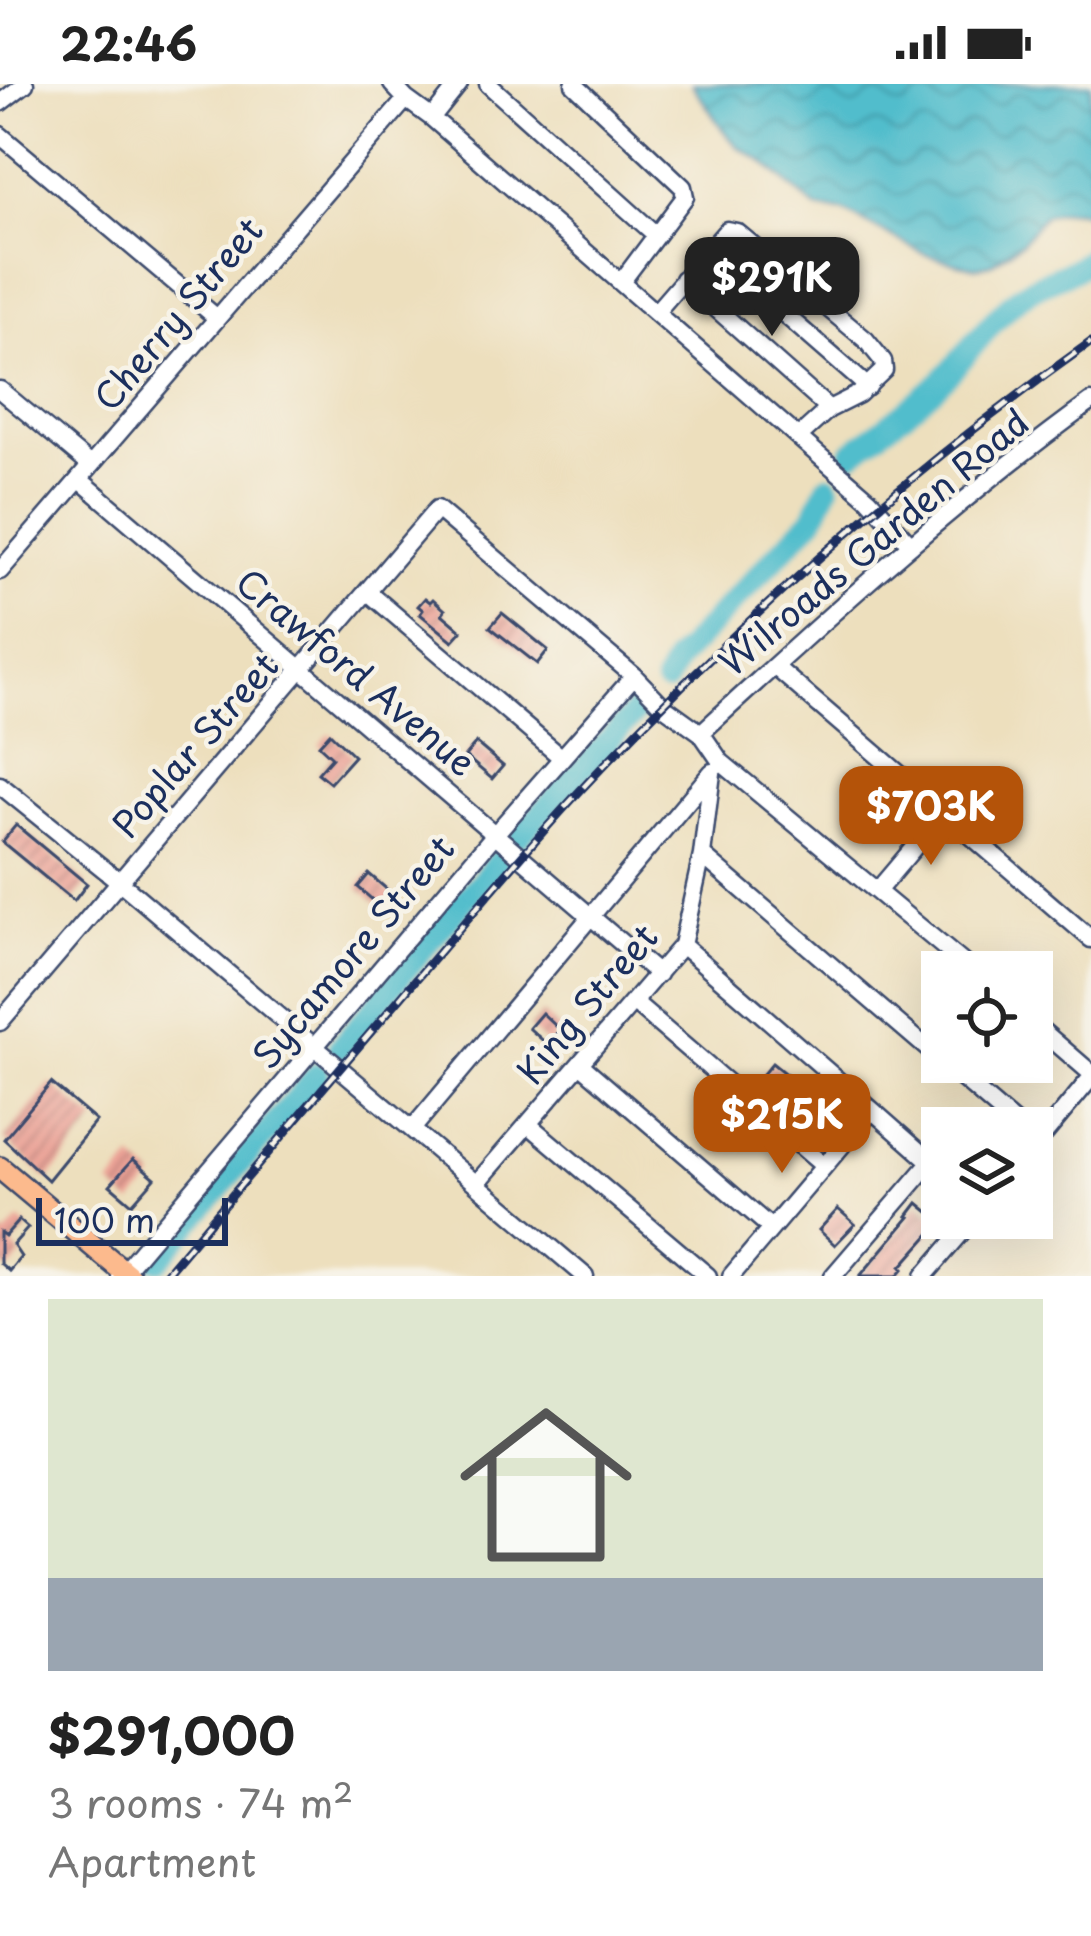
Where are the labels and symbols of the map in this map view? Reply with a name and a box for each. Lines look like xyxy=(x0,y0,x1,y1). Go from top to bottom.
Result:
street label: Cherry Street xyxy=(80,204,274,422)
pin: $291K xyxy=(688,237,856,339)
street label: Wilroads Garden Road xyxy=(706,395,1040,687)
street label: Crawford Avenue xyxy=(225,554,489,788)
street label: Poplar Street xyxy=(98,639,290,849)
pin: $703K xyxy=(847,766,1015,868)
street label: Sycamore Street xyxy=(238,823,466,1079)
street label: King Street xyxy=(503,911,669,1095)
pin: $215K xyxy=(698,1074,866,1176)
scale bar xyxy=(36,1192,228,1245)

